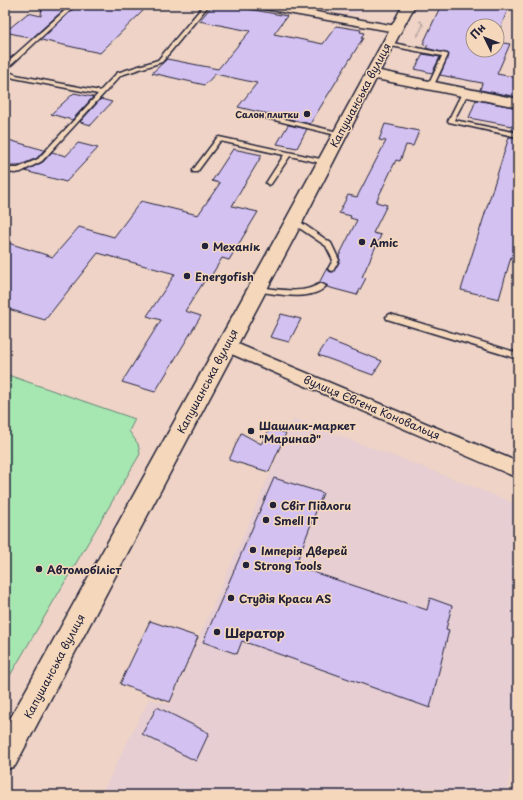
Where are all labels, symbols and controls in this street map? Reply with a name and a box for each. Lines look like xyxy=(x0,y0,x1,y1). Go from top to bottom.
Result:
north arrow xyxy=(465,18,505,58)
text: Пн xyxy=(466,19,489,42)
street label: Капушанська вулиця xyxy=(325,40,395,150)
place label: Салон плитки xyxy=(235,107,299,121)
marker: Салон плитки xyxy=(302,109,312,119)
place label: Amic xyxy=(370,234,398,251)
marker: Amic xyxy=(357,237,367,247)
place label: Механік xyxy=(213,238,261,255)
marker: Механік xyxy=(200,241,210,251)
place label: Energofish xyxy=(195,268,254,285)
marker: Energofish xyxy=(182,271,192,281)
street label: Капушанська вулиця xyxy=(172,326,242,436)
street label: вулиця Євгена Коновальця xyxy=(301,370,443,444)
place label: Шашлик-маркет "Маринад" xyxy=(259,417,356,447)
marker: Шашлик-маркет "Маринад" xyxy=(246,426,256,436)
place label: Світ Підлоги xyxy=(281,497,351,514)
marker: Світ Підлоги xyxy=(268,500,278,510)
place label: Smell IT xyxy=(274,512,319,529)
marker: Smell IT xyxy=(261,515,271,525)
place label: Імперія Дверей xyxy=(261,542,347,559)
marker: Імперія Дверей xyxy=(248,545,258,555)
place label: Strong Tools xyxy=(254,557,322,574)
marker: Strong Tools xyxy=(241,560,251,570)
place label: Автомобіліст xyxy=(47,561,121,578)
marker: Автомобіліст xyxy=(34,564,44,574)
place label: Студія Краси AS xyxy=(239,590,331,607)
marker: Студія Краси AS xyxy=(226,593,236,603)
street label: Капушанська вулиця xyxy=(19,611,89,721)
place label: Шератор xyxy=(225,623,285,642)
marker: Шератор xyxy=(212,627,222,637)

